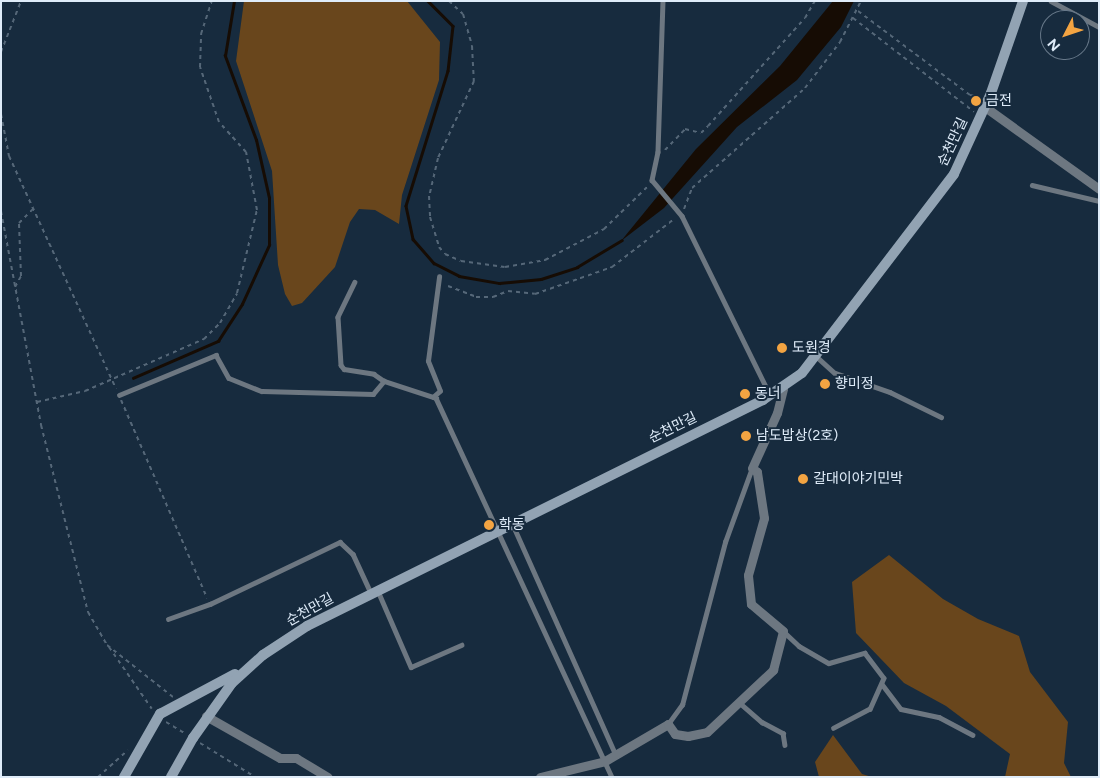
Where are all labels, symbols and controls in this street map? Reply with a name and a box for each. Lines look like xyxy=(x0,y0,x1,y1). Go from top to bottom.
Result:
north arrow xyxy=(1040,10,1090,60)
text: N xyxy=(1044,35,1064,54)
place label: 금전 xyxy=(986,93,1012,109)
marker: 금전 xyxy=(970,95,982,107)
street label: 순천만길 xyxy=(935,115,971,169)
place label: 도원경 xyxy=(792,340,831,356)
marker: 도원경 xyxy=(776,342,788,354)
place label: 향미정 xyxy=(835,376,874,392)
marker: 향미정 xyxy=(819,378,831,390)
place label: 동너 xyxy=(755,386,781,402)
marker: 동너 xyxy=(739,388,751,400)
street label: 순천만길 xyxy=(646,409,700,447)
place label: 남도밥상(2호) xyxy=(756,428,838,444)
marker: 남도밥상(2호) xyxy=(740,430,752,442)
place label: 갈대이야기민박 xyxy=(813,471,903,487)
marker: 갈대이야기민박 xyxy=(797,473,809,485)
place label: 학동 xyxy=(499,517,525,533)
marker: 학동 xyxy=(483,519,495,531)
street label: 순천만길 xyxy=(283,590,337,630)

